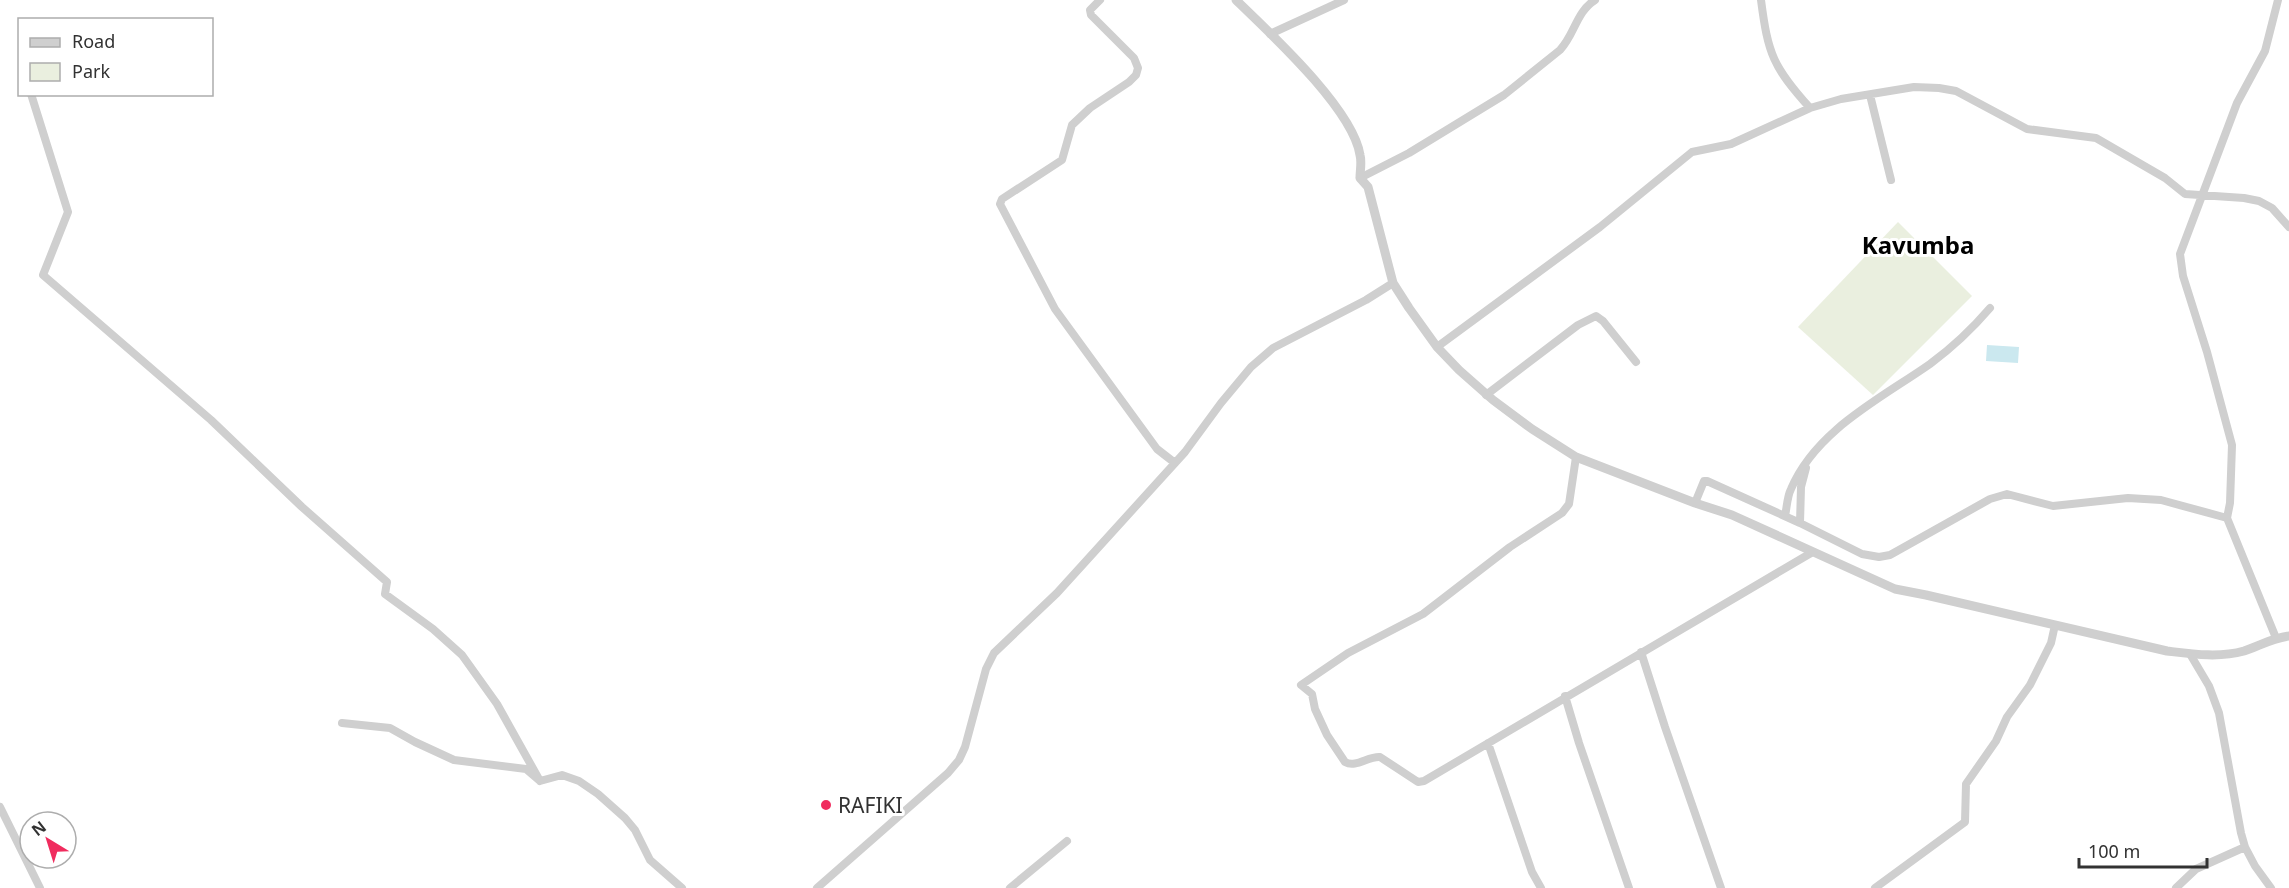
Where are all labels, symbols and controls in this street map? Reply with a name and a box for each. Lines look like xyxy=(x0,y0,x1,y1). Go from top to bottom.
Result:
legend xyxy=(18,18,213,96)
text: Road xyxy=(72,29,115,53)
text: Park xyxy=(72,59,110,83)
district label: Kavumba xyxy=(1862,228,1974,261)
place label: RAFIKI xyxy=(838,791,903,819)
marker: RAFIKI xyxy=(819,798,833,812)
north arrow xyxy=(18,810,78,870)
text: N xyxy=(27,816,51,841)
scale bar xyxy=(2079,831,2206,869)
text: 100 m xyxy=(2088,839,2140,863)

